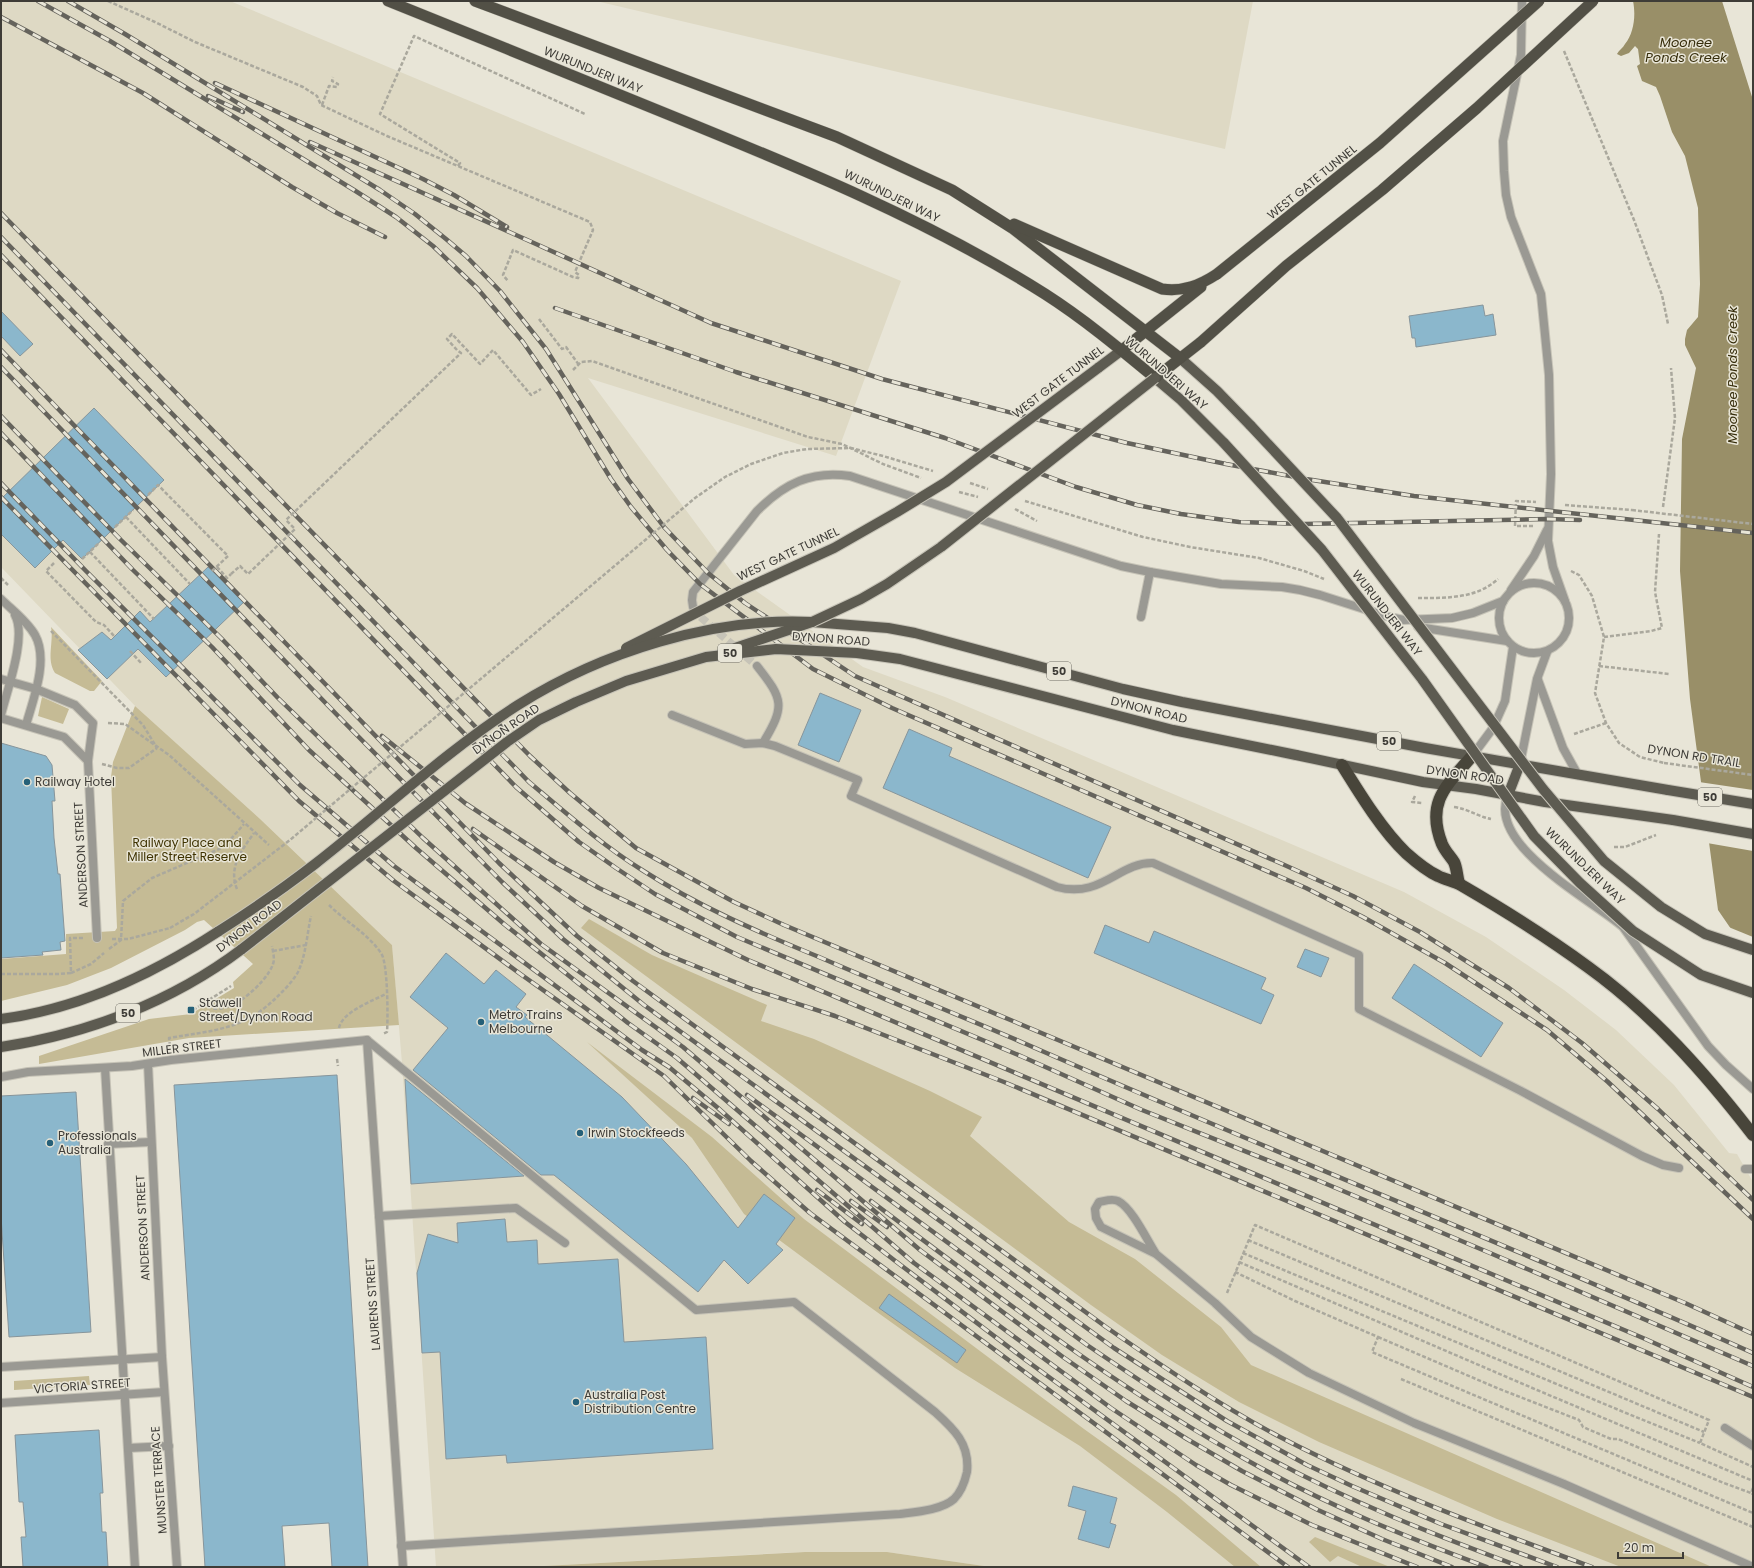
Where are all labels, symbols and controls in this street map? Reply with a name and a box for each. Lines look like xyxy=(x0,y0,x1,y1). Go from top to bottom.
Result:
water label: Moonee Ponds Creek xyxy=(1645,33,1728,67)
street label: WURUNDJERI WAY xyxy=(541,42,645,97)
street label: WEST GATE TUNNEL xyxy=(1263,140,1360,223)
street label: WURUNDJERI WAY xyxy=(841,165,943,226)
water label: Moonee Ponds Creek xyxy=(1723,305,1742,444)
street label: WURUNDJERI WAY xyxy=(1121,332,1211,413)
street label: WEST GATE TUNNEL xyxy=(1008,342,1107,422)
street label: WEST GATE TUNNEL xyxy=(734,522,842,585)
street label: WURUNDJERI WAY xyxy=(1348,566,1426,659)
street label: DYNON ROAD xyxy=(791,627,871,650)
road number: 50 xyxy=(718,644,742,662)
road number: 50 xyxy=(1047,662,1071,680)
street label: DYNON ROAD xyxy=(1109,692,1189,727)
street label: DYNON ROAD xyxy=(469,699,543,758)
road number: 50 xyxy=(1377,732,1401,750)
street label: DYNON RD TRAIL xyxy=(1646,740,1742,771)
street label: DYNON ROAD xyxy=(1425,761,1505,788)
place label: Railway Hotel xyxy=(35,773,115,790)
marker: Railway Hotel xyxy=(22,777,32,787)
road number: 50 xyxy=(1698,788,1722,806)
street label: ANDERSON STREET xyxy=(69,801,92,909)
street label: WURUNDJERI WAY xyxy=(1542,823,1629,908)
park label: Railway Place and Miller Street Reserve xyxy=(127,834,247,865)
street label: DYNON ROAD xyxy=(212,895,285,956)
place label: Stawell Street/Dynon Road xyxy=(199,994,313,1025)
road number: 50 xyxy=(116,1004,140,1022)
marker: Stawell Street/Dynon Road xyxy=(186,1005,196,1015)
place label: Metro Trains Melbourne xyxy=(489,1006,562,1037)
marker: Metro Trains Melbourne xyxy=(476,1017,486,1027)
street label: MILLER STREET xyxy=(141,1034,223,1061)
place label: Irwin Stockfeeds xyxy=(588,1124,685,1141)
place label: Professionals Australia xyxy=(58,1127,137,1158)
marker: Irwin Stockfeeds xyxy=(575,1128,585,1138)
marker: Professionals Australia xyxy=(45,1138,55,1148)
street label: ANDERSON STREET xyxy=(131,1174,154,1282)
street label: LAURENS STREET xyxy=(361,1256,384,1351)
street label: VICTORIA STREET xyxy=(33,1374,132,1397)
place label: Australia Post Distribution Centre xyxy=(584,1386,696,1417)
marker: Australia Post Distribution Centre xyxy=(571,1397,581,1407)
street label: MUNSTER TERRACE xyxy=(146,1426,171,1534)
scale bar xyxy=(1618,1534,1683,1560)
text: 20 m xyxy=(1624,1539,1654,1556)

